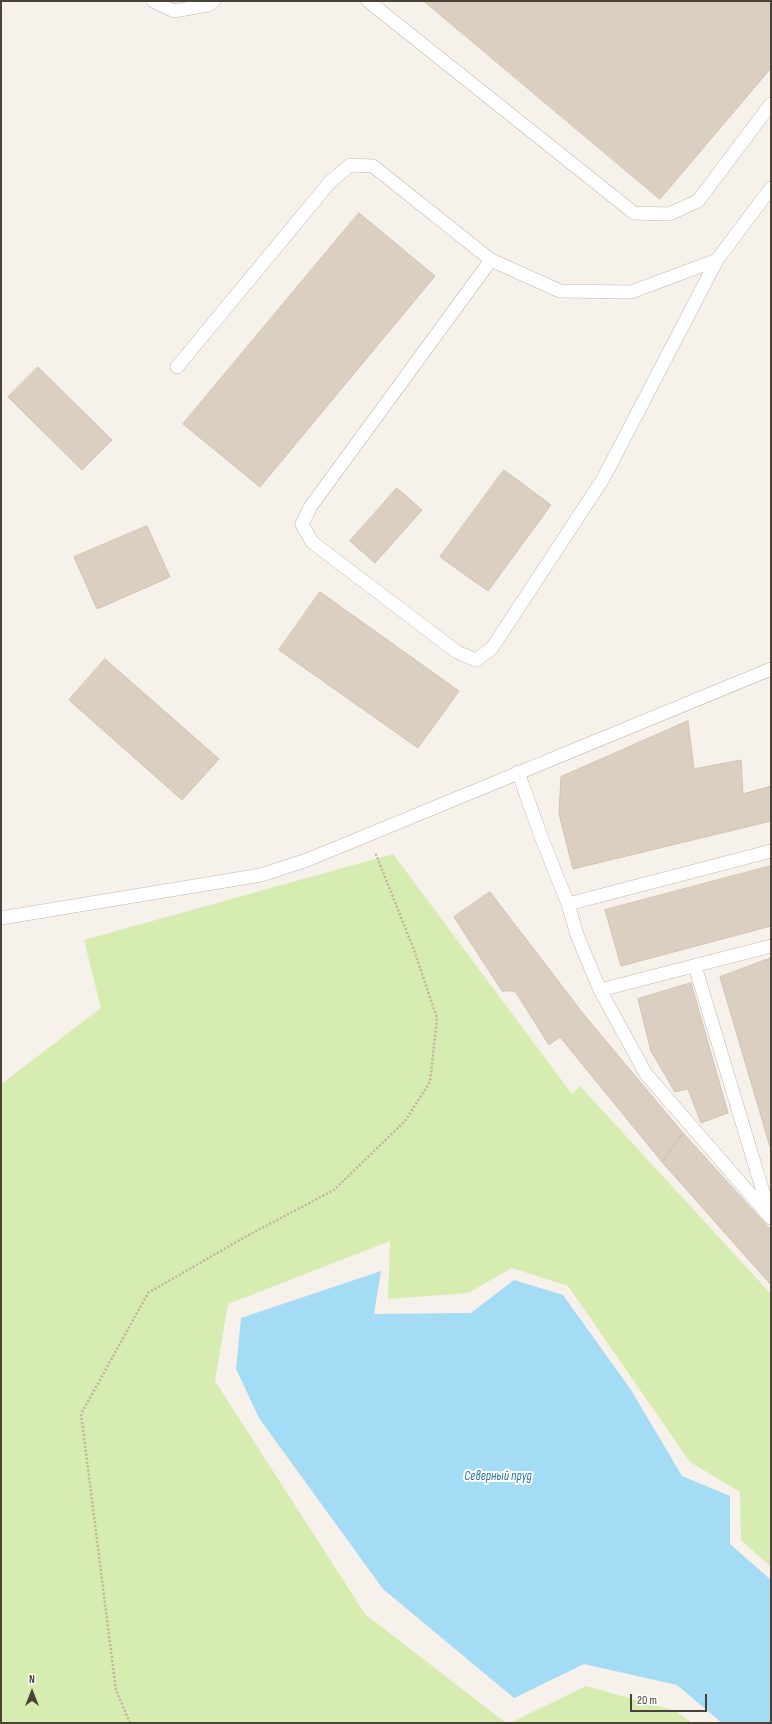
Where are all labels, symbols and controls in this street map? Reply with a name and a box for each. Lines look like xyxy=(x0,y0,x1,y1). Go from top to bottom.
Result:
water label: Северный пруд xyxy=(464,1469,532,1485)
north arrow xyxy=(12,1672,52,1712)
text: N xyxy=(29,1673,35,1686)
scale bar xyxy=(632,1686,709,1712)
text: 20 m xyxy=(637,1693,657,1708)

